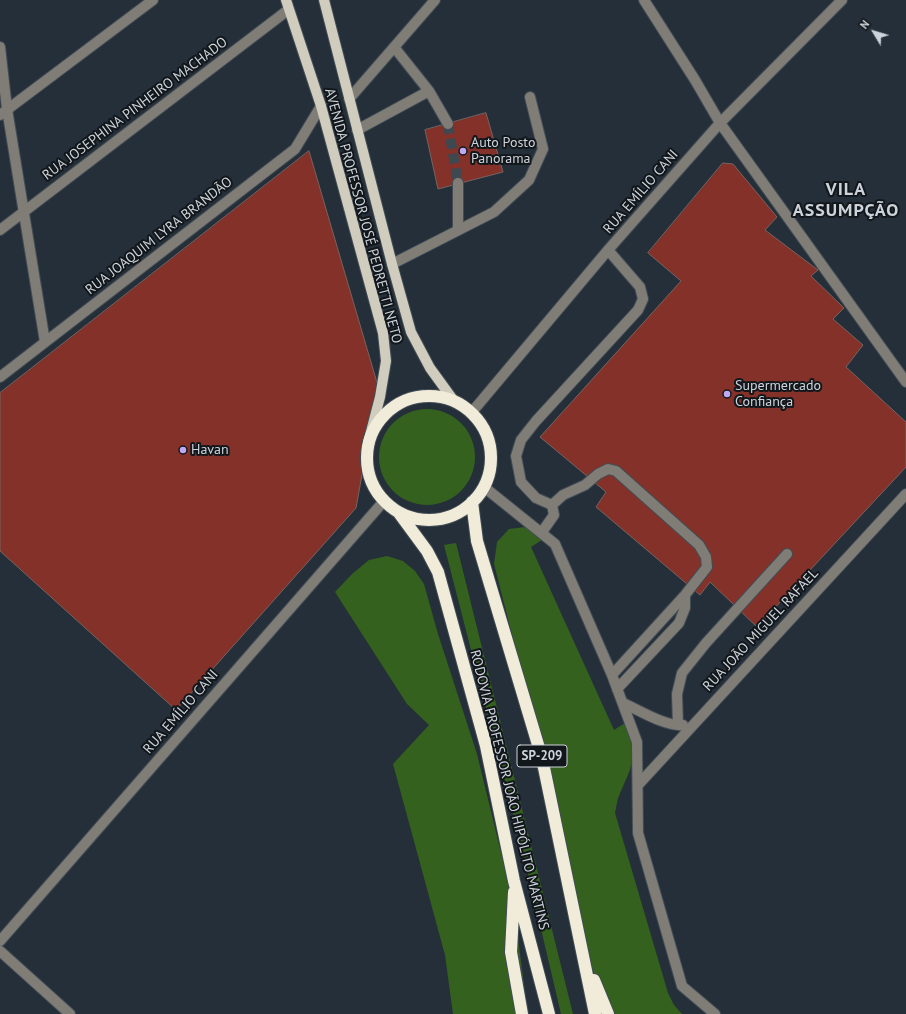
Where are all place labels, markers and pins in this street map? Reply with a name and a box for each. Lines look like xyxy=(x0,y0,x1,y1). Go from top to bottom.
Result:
place label: Auto Posto Panorama xyxy=(471,135,535,168)
marker: Auto Posto Panorama xyxy=(458,146,468,156)
place label: Supermercado Confiança xyxy=(735,378,821,410)
marker: Supermercado Confiança xyxy=(722,389,732,399)
place label: Havan xyxy=(191,442,229,458)
marker: Havan xyxy=(178,445,188,455)

